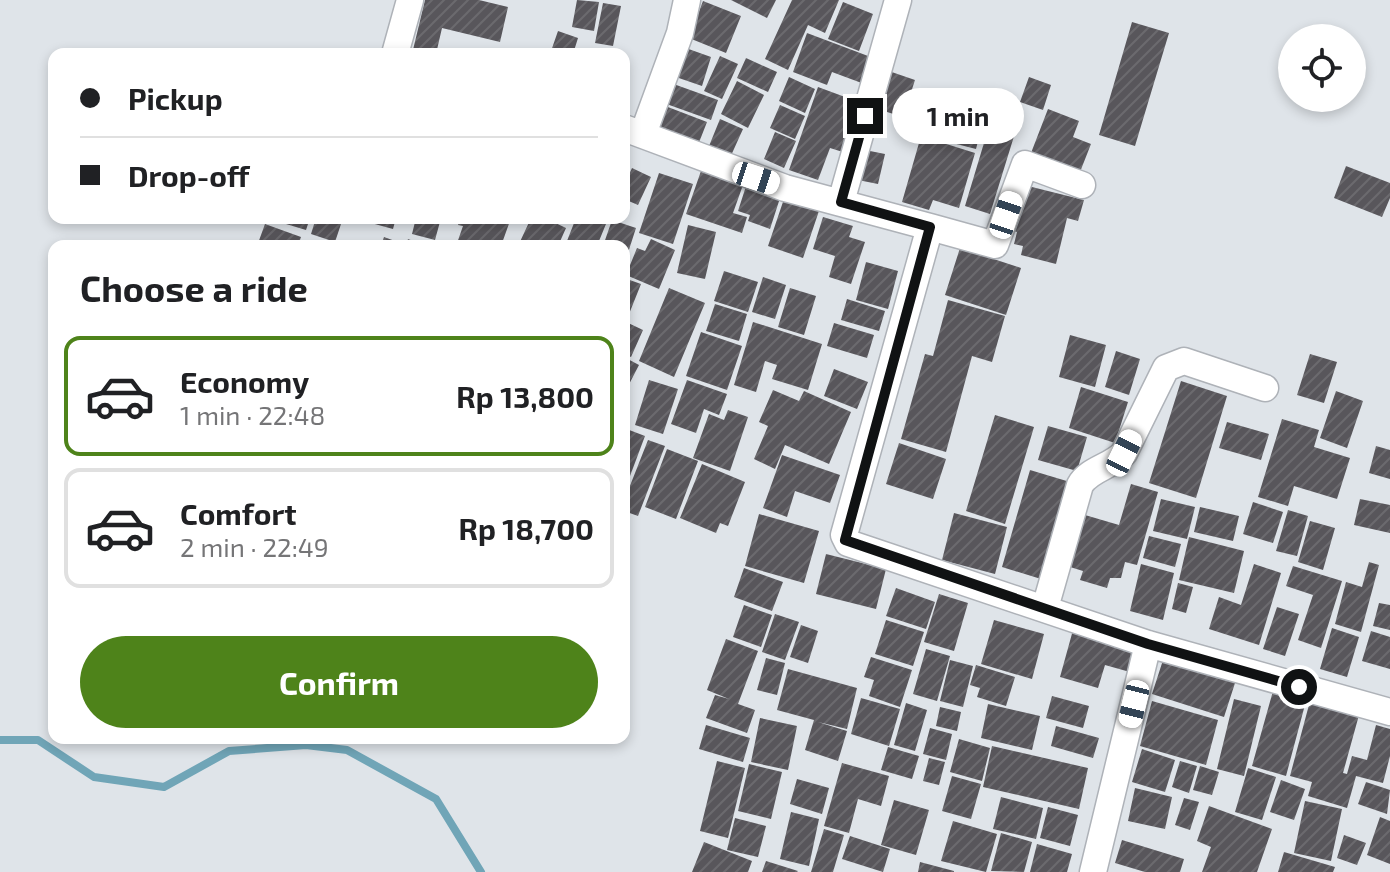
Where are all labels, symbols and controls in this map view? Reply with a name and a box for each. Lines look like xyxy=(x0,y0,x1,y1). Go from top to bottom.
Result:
map controls xyxy=(1278,24,1366,112)
button: locate xyxy=(1278,24,1366,112)
text: Pickup xyxy=(128,80,223,116)
callout: 1 min xyxy=(893,88,1025,144)
route end xyxy=(847,98,883,134)
text: 1 min xyxy=(927,100,989,131)
text: Drop-off xyxy=(128,157,250,193)
car xyxy=(729,159,783,197)
car xyxy=(987,188,1025,242)
text: Choose a ride xyxy=(80,266,308,309)
icon: car xyxy=(84,360,156,432)
text: Economy xyxy=(180,363,309,399)
text: Rp 13,800 xyxy=(456,378,594,414)
text: 1 min · 22:48 xyxy=(180,399,325,430)
car xyxy=(1103,426,1145,480)
icon: car xyxy=(84,492,156,564)
text: Comfort xyxy=(180,495,297,531)
text: Rp 18,700 xyxy=(458,510,594,546)
text: 2 min · 22:49 xyxy=(180,531,329,562)
button: Confirm xyxy=(80,636,598,728)
route start xyxy=(1281,669,1317,705)
car xyxy=(1117,678,1151,730)

